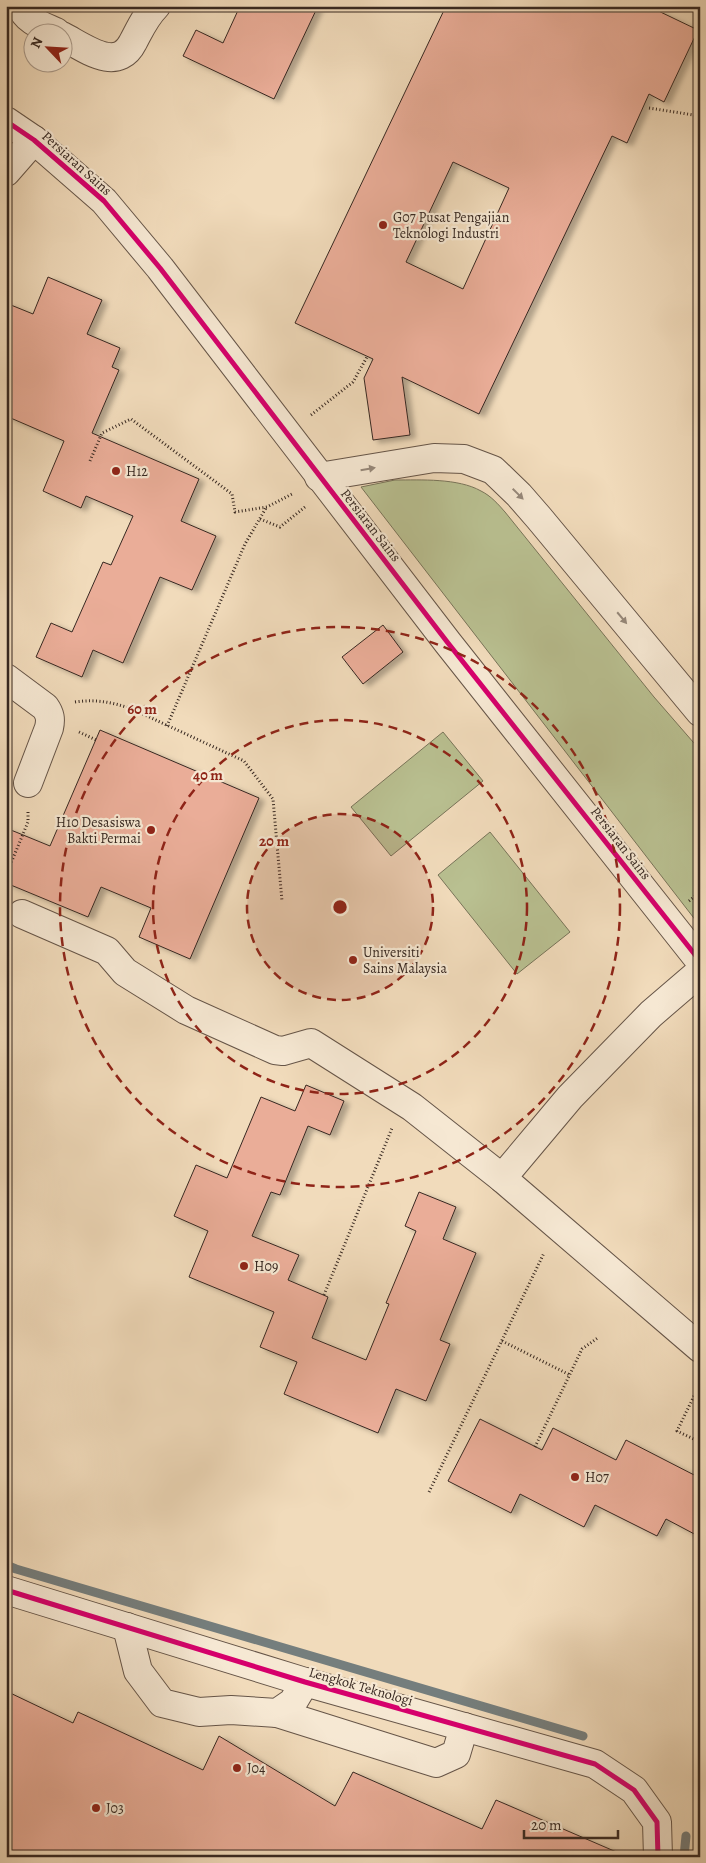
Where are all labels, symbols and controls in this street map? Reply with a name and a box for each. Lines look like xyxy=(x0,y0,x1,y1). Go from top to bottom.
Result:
north arrow xyxy=(22,22,72,72)
text: N xyxy=(26,34,47,51)
street label: Persiaran Sains xyxy=(38,127,116,200)
place label: G07 Pusat Pengajian Teknologi Industri xyxy=(393,208,510,243)
marker: G07 Pusat Pengajian Teknologi Industri xyxy=(377,219,389,231)
place label: H12 xyxy=(126,462,148,481)
one-way arrow xyxy=(360,464,376,472)
marker: H12 xyxy=(110,465,122,477)
street label: Persiaran Sains xyxy=(336,485,405,566)
one-way arrow xyxy=(511,488,523,500)
one-way arrow xyxy=(617,611,628,624)
text: 60 m xyxy=(127,699,157,719)
text: 40 m xyxy=(193,765,223,785)
street label: Persiaran Sains xyxy=(586,803,655,884)
place label: H10 Desasiswa Bakti Permai xyxy=(56,813,141,848)
marker: H10 Desasiswa Bakti Permai xyxy=(145,824,157,836)
text: 20 m xyxy=(259,831,289,851)
centre of rings xyxy=(331,898,349,916)
place label: Universiti Sains Malaysia xyxy=(363,943,447,978)
marker: Universiti Sains Malaysia xyxy=(347,954,359,966)
place label: H09 xyxy=(254,1257,278,1276)
marker: H09 xyxy=(238,1260,250,1272)
place label: H07 xyxy=(585,1468,609,1487)
marker: H07 xyxy=(569,1471,581,1483)
street label: Lengkok Teknologi xyxy=(307,1663,415,1710)
place label: J04 xyxy=(247,1759,265,1778)
marker: J04 xyxy=(231,1762,243,1774)
place label: J03 xyxy=(106,1799,124,1818)
marker: J03 xyxy=(90,1802,102,1814)
scale bar xyxy=(524,1808,617,1840)
text: 20 m xyxy=(531,1815,562,1835)

